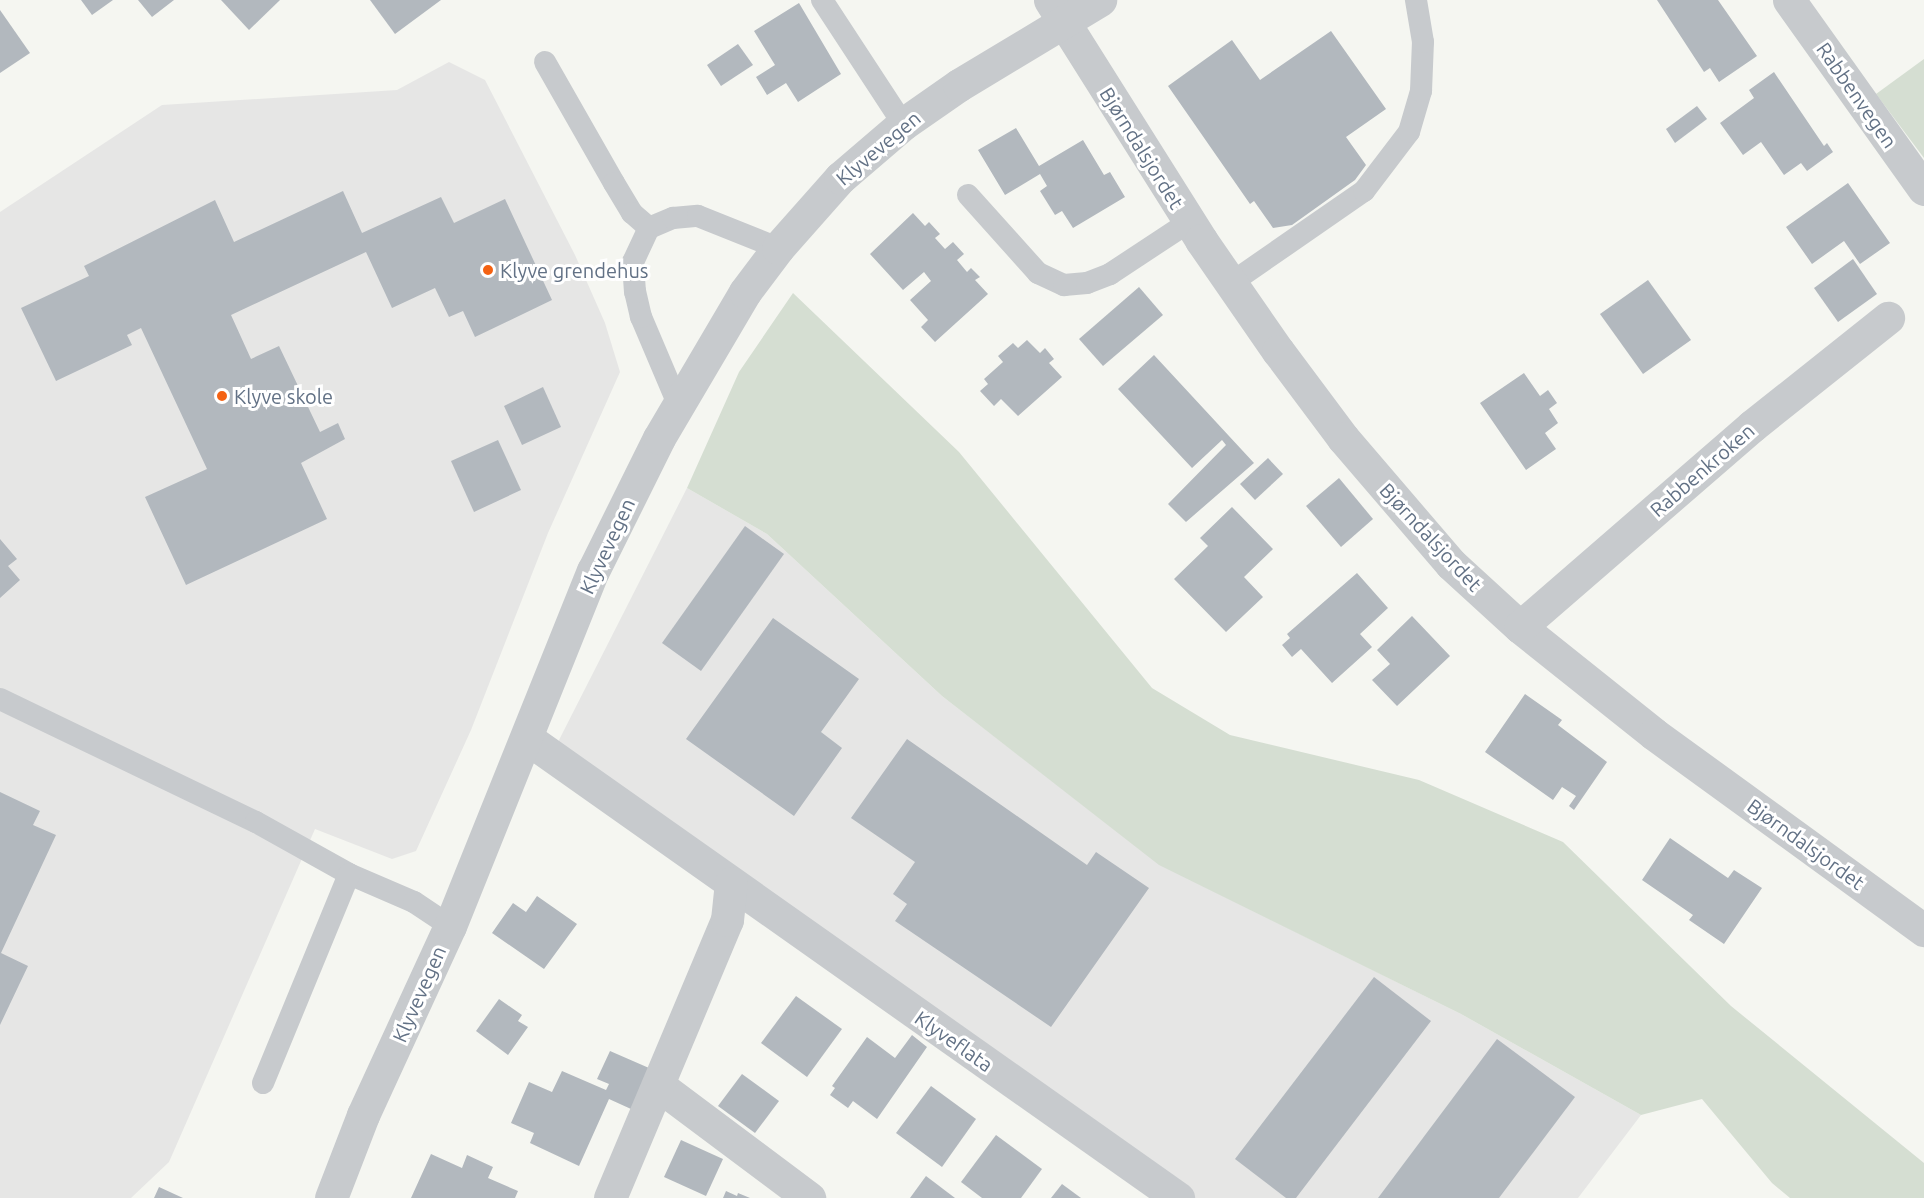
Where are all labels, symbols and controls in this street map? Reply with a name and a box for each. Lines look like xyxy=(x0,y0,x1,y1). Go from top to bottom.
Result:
street label: Rabbenvegen xyxy=(1812,38,1902,152)
street label: Bjørndalsjordet xyxy=(1095,83,1189,213)
street label: Klyvevegen xyxy=(831,106,925,190)
place label: Klyve grendehus xyxy=(500,258,648,282)
marker: Klyve grendehus xyxy=(481,263,495,277)
place label: Klyve skole xyxy=(234,384,333,408)
marker: Klyve skole xyxy=(215,389,229,403)
street label: Rabbenkroken xyxy=(1645,418,1759,522)
street label: Bjørndalsjordet xyxy=(1375,478,1487,596)
street label: Klyvevegen xyxy=(574,494,640,598)
street label: Bjørndalsjordet xyxy=(1743,793,1869,895)
street label: Klyvevegen xyxy=(387,942,451,1046)
street label: Klyveflata xyxy=(910,1006,998,1076)

